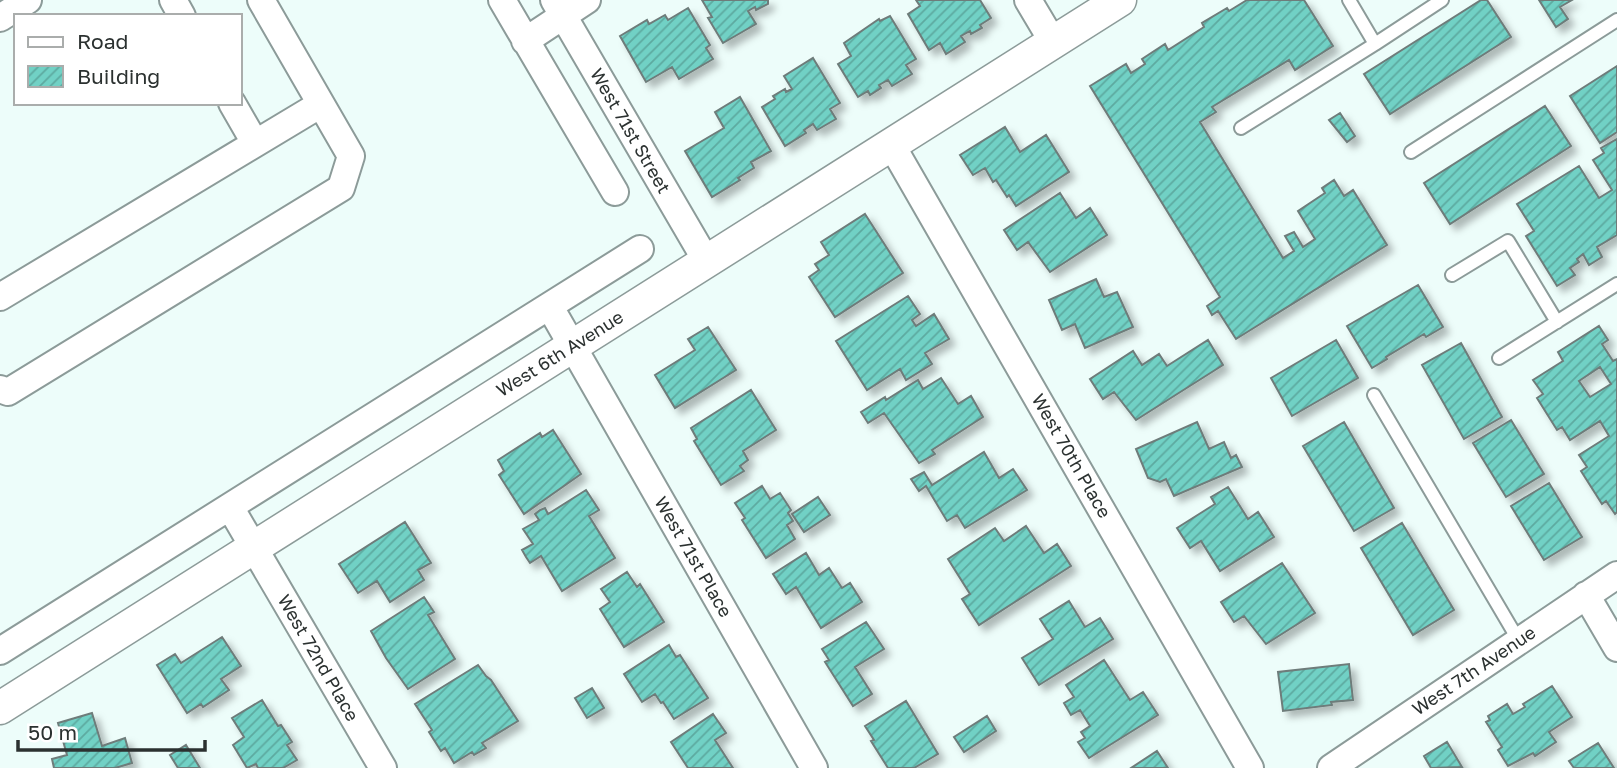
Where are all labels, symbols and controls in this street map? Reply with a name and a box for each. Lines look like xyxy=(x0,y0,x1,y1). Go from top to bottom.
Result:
legend xyxy=(14,14,242,105)
text: Road xyxy=(77,28,128,54)
text: Building xyxy=(77,63,160,89)
street label: West 71st Street xyxy=(586,64,676,197)
street label: West 6th Avenue xyxy=(492,305,627,401)
street label: West 70th Place xyxy=(1027,390,1116,521)
street label: West 71st Place xyxy=(650,492,737,621)
street label: West 72nd Place xyxy=(274,590,364,725)
street label: West 7th Avenue xyxy=(1408,621,1539,720)
scale bar xyxy=(18,708,205,752)
text: 50 m xyxy=(28,719,77,745)

